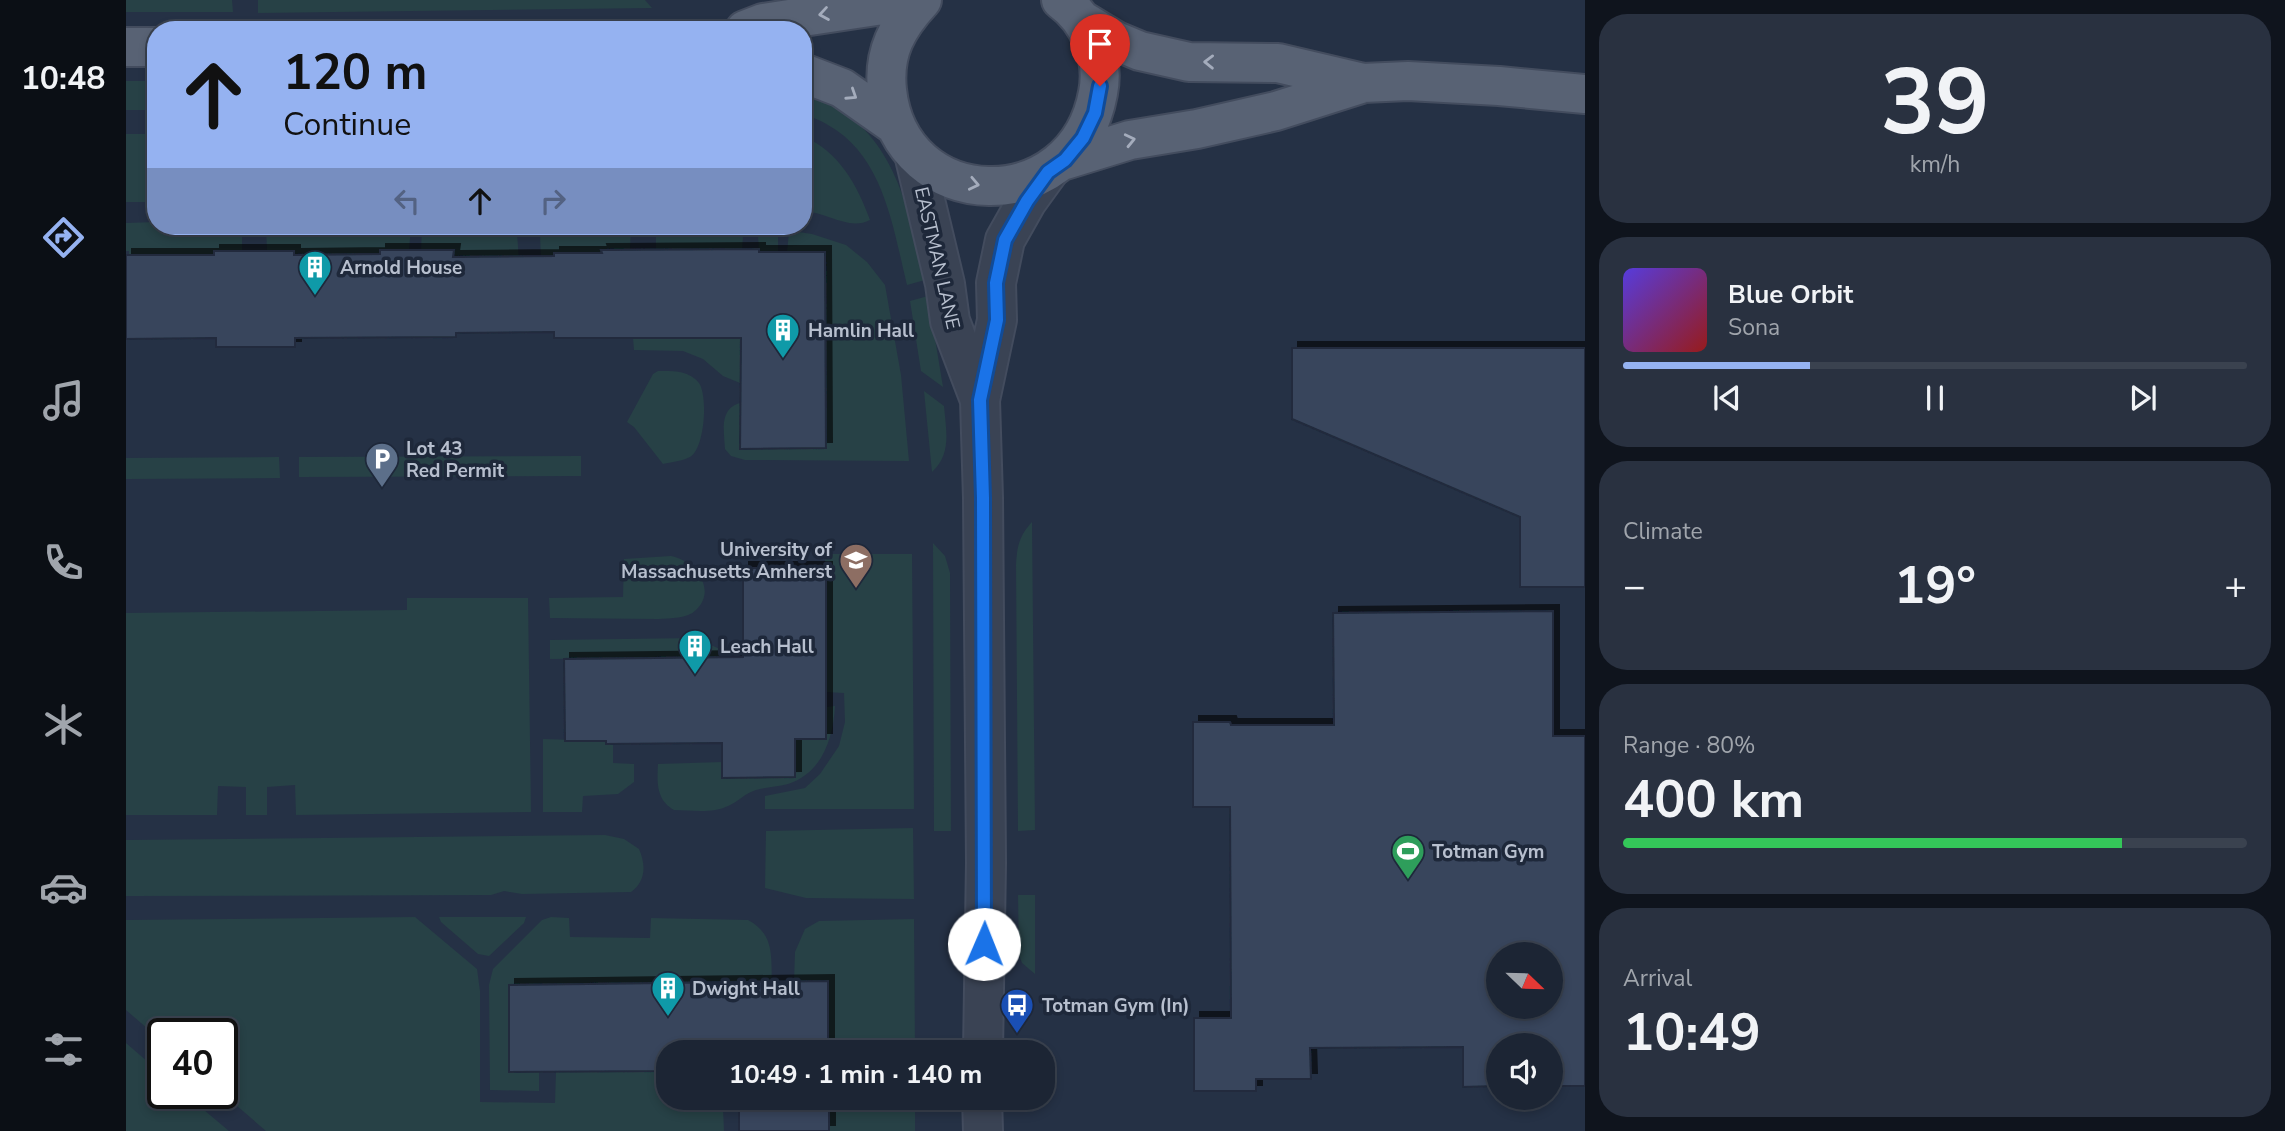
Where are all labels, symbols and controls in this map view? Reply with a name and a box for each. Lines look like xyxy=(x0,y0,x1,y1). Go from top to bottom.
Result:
one-way arrow xyxy=(818,6,830,21)
pin xyxy=(1070,14,1130,86)
icon: arrive xyxy=(1081,25,1119,63)
text: 120 m xyxy=(283,39,427,106)
text: 39 xyxy=(1880,41,1990,165)
icon: ahead xyxy=(168,49,259,140)
one-way arrow xyxy=(1204,55,1215,70)
text: 10:48 xyxy=(21,57,105,100)
one-way arrow xyxy=(845,86,858,99)
text: Continue xyxy=(283,103,411,146)
one-way arrow xyxy=(1124,134,1136,149)
text: km/h xyxy=(1910,149,1960,180)
one-way arrow xyxy=(968,175,980,190)
icon: left xyxy=(388,182,426,220)
icon: ahead xyxy=(461,182,499,220)
icon: right xyxy=(534,182,572,220)
street label: EASTMAN LANE xyxy=(908,184,966,332)
icon: directions xyxy=(39,213,88,262)
building icon: Arnold House xyxy=(296,248,334,297)
place label: Arnold House xyxy=(340,255,462,281)
text: Blue Orbit xyxy=(1728,277,1853,312)
building icon: Hamlin Hall xyxy=(764,311,802,360)
text: Sona xyxy=(1728,312,1780,343)
place label: Hamlin Hall xyxy=(808,318,914,344)
icon: music xyxy=(39,376,88,425)
icon: previous xyxy=(1708,379,1746,417)
icon: pause xyxy=(1916,379,1954,417)
icon: next xyxy=(2124,379,2162,417)
place label: Lot 43 Red Permit xyxy=(406,436,505,484)
parking icon: Lot 43 Red Permit xyxy=(363,440,401,489)
text: Climate xyxy=(1623,516,1703,547)
place label: University of Massachusetts Amherst xyxy=(621,537,833,585)
icon: phone xyxy=(39,538,88,587)
school or university icon: University of Massachusetts Amherst xyxy=(837,541,875,590)
text: 19° xyxy=(1894,550,1976,621)
text: − xyxy=(1623,561,1646,612)
text: + xyxy=(2224,561,2247,612)
building icon: Leach Hall xyxy=(676,627,714,676)
place label: Leach Hall xyxy=(720,634,814,660)
icon: climate xyxy=(39,700,88,749)
text: Range · 80% xyxy=(1623,730,1755,761)
text: 400 km xyxy=(1623,764,1804,835)
sports icon: Totman Gym xyxy=(1389,832,1427,881)
place label: Totman Gym xyxy=(1432,839,1544,865)
icon: car xyxy=(39,863,88,912)
position arrow xyxy=(947,907,1021,981)
north arrow xyxy=(1486,942,1563,1018)
map controls xyxy=(1486,942,1563,1110)
text: Arrival xyxy=(1623,963,1692,994)
building icon: Dwight Hall xyxy=(649,969,687,1018)
place label: Dwight Hall xyxy=(692,976,800,1002)
bus stop icon: Totman Gym (In) xyxy=(998,986,1036,1035)
place label: Totman Gym (In) xyxy=(1042,993,1190,1019)
text: 10:49 xyxy=(1623,997,1761,1068)
speed limit sign: 40 xyxy=(147,1018,238,1109)
icon: filters xyxy=(39,1025,88,1074)
button: sound xyxy=(1486,1033,1563,1110)
text: 10:49 · 1 min · 140 m xyxy=(729,1057,982,1092)

